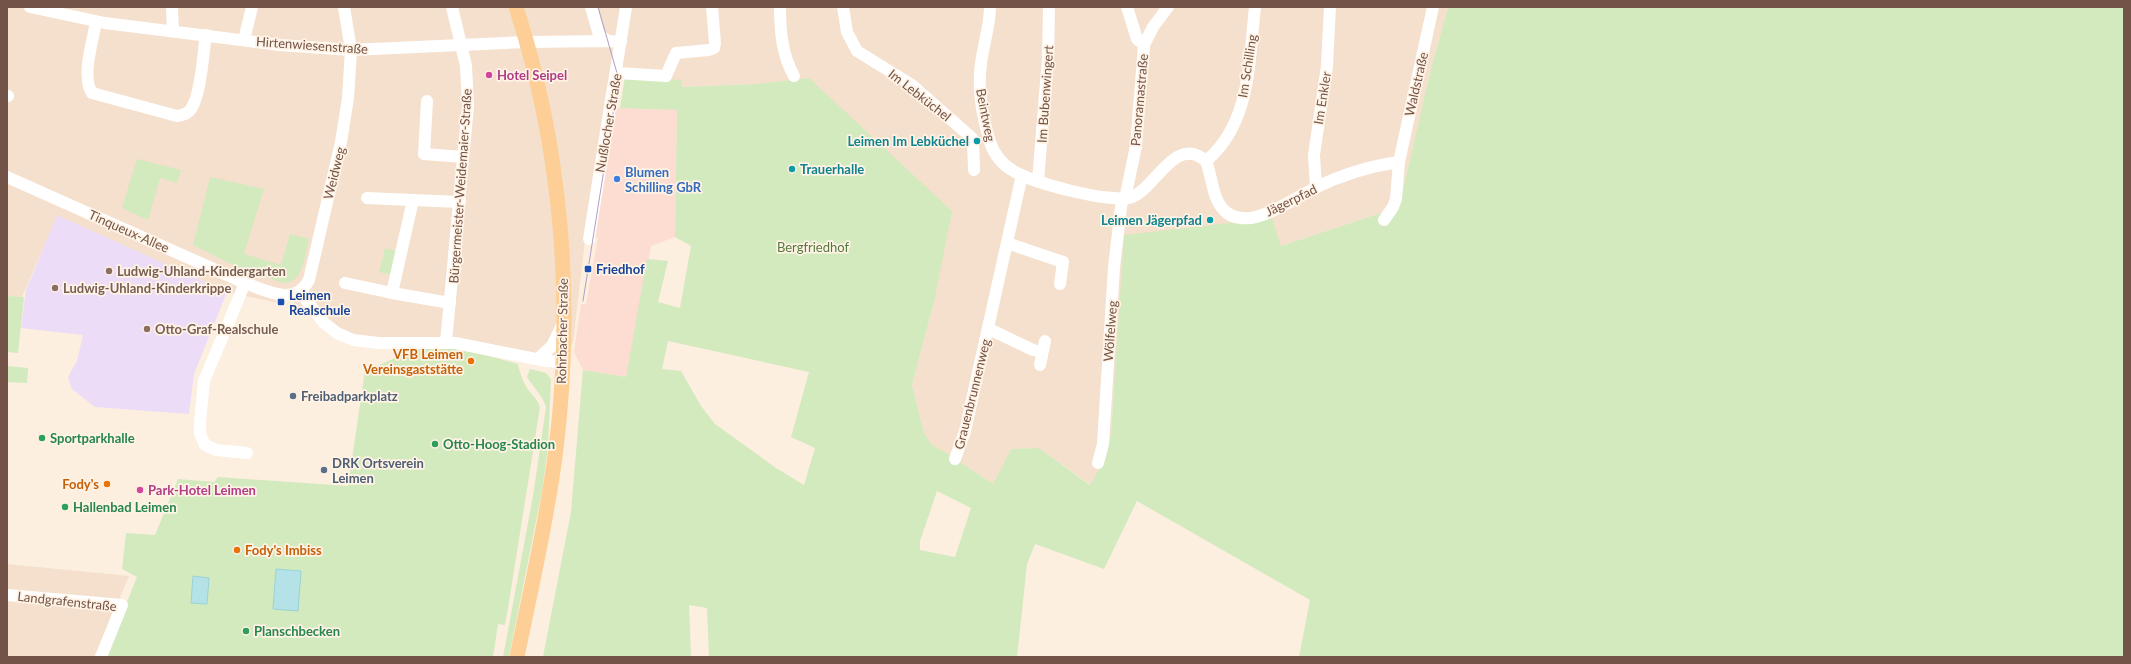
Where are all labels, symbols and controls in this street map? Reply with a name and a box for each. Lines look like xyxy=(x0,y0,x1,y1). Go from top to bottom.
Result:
street label: Hirtenwiesenstraße xyxy=(256,33,369,57)
street label: Im Schilling xyxy=(1234,33,1260,99)
street label: Im Bubenwingert xyxy=(1034,44,1056,143)
street label: Waldstraße xyxy=(1401,50,1431,118)
street label: Panoramastraße xyxy=(1127,53,1151,147)
street label: Im Lebküchel xyxy=(885,66,955,124)
place label: Hotel Seipel xyxy=(497,67,567,83)
marker: Hotel Seipel xyxy=(484,70,494,80)
street label: Im Enkler xyxy=(1310,70,1334,126)
street label: Nußlocher Straße xyxy=(591,72,625,174)
street label: Beintweg xyxy=(973,87,999,143)
street label: Bürgermeister-Weidemaier-Straße xyxy=(445,88,475,284)
place label: Leimen Im Lebküchel xyxy=(847,133,969,149)
marker: Leimen Im Lebküchel xyxy=(972,136,982,146)
street label: Weidweg xyxy=(320,145,348,201)
place label: Trauerhalle xyxy=(800,161,864,177)
place label: Blumen Schilling GbR xyxy=(625,164,702,195)
marker: Trauerhalle xyxy=(787,164,797,174)
marker: Blumen Schilling GbR xyxy=(612,174,622,184)
street label: Jägerpfad xyxy=(1263,181,1319,219)
street label: Tinqueux-Allee xyxy=(86,206,172,256)
place label: Leimen Jägerpfad xyxy=(1101,212,1202,228)
marker: Leimen Jägerpfad xyxy=(1205,215,1215,225)
park label: Bergfriedhof xyxy=(777,239,849,255)
place label: Friedhof xyxy=(596,261,645,277)
place label: Ludwig-Uhland-Kindergarten xyxy=(117,263,286,279)
marker: Friedhof xyxy=(583,264,593,274)
marker: Ludwig-Uhland-Kindergarten xyxy=(104,266,114,276)
street label: Rohrbacher Straße xyxy=(553,278,571,384)
place label: Ludwig-Uhland-Kinderkrippe xyxy=(63,280,231,296)
marker: Ludwig-Uhland-Kinderkrippe xyxy=(50,283,60,293)
place label: Leimen Realschule xyxy=(289,287,351,318)
marker: Leimen Realschule xyxy=(276,297,286,307)
street label: Wölfelweg xyxy=(1100,300,1120,362)
place label: Otto-Graf-Realschule xyxy=(155,321,278,337)
marker: Otto-Graf-Realschule xyxy=(142,324,152,334)
street label: Grauenbrunnenweg xyxy=(951,337,994,451)
place label: VFB Leimen Vereinsgaststätte xyxy=(362,346,463,377)
marker: VFB Leimen Vereinsgaststätte xyxy=(466,356,476,366)
place label: Freibadparkplatz xyxy=(301,388,398,404)
marker: Freibadparkplatz xyxy=(288,391,298,401)
place label: Sportparkhalle xyxy=(50,430,135,446)
marker: Sportparkhalle xyxy=(37,433,47,443)
place label: Otto-Hoog-Stadion xyxy=(443,436,555,452)
marker: Otto-Hoog-Stadion xyxy=(430,439,440,449)
place label: DRK Ortsverein Leimen xyxy=(332,455,424,486)
marker: DRK Ortsverein Leimen xyxy=(319,465,329,475)
place label: Fody's xyxy=(62,476,99,492)
marker: Fody's xyxy=(102,479,112,489)
place label: Park-Hotel Leimen xyxy=(148,482,256,498)
marker: Park-Hotel Leimen xyxy=(135,485,145,495)
place label: Hallenbad Leimen xyxy=(73,499,177,515)
marker: Hallenbad Leimen xyxy=(60,502,70,512)
place label: Fody's Imbiss xyxy=(245,542,322,558)
marker: Fody's Imbiss xyxy=(232,545,242,555)
street label: Landgrafenstraße xyxy=(17,588,118,614)
place label: Planschbecken xyxy=(254,623,340,639)
marker: Planschbecken xyxy=(241,626,251,636)

